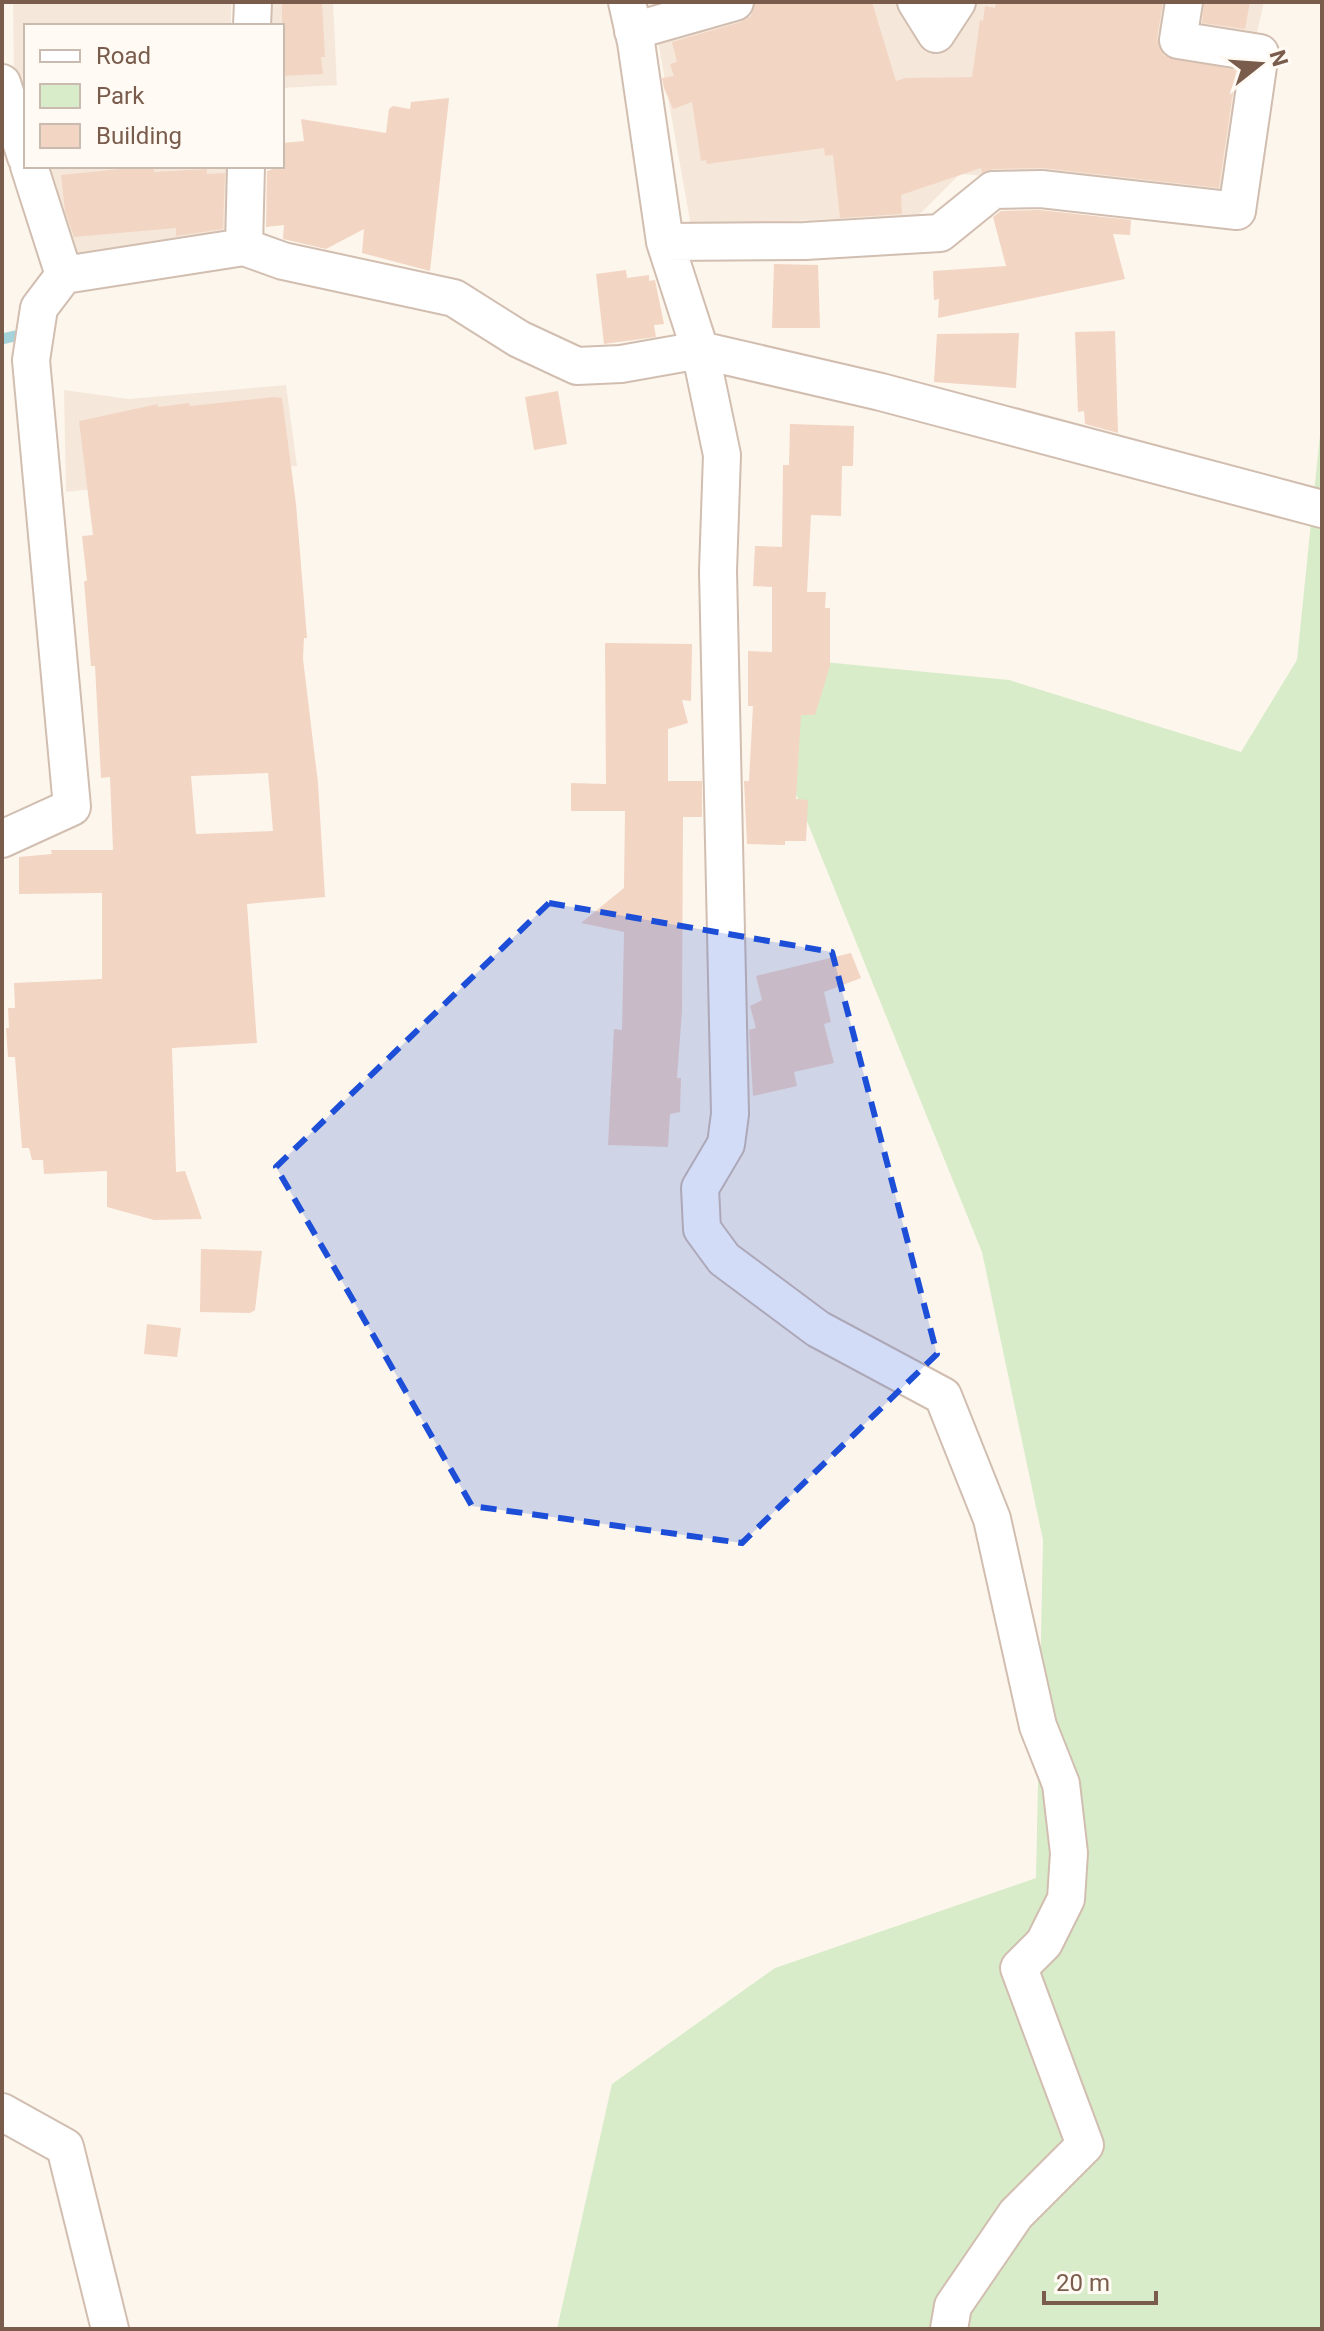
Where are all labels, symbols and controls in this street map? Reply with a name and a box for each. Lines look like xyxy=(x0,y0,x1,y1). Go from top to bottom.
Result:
legend xyxy=(24,24,284,168)
north arrow xyxy=(1220,24,1300,104)
text: Road xyxy=(96,42,151,70)
text: N xyxy=(1264,47,1293,69)
text: Park xyxy=(96,82,145,110)
text: Building xyxy=(96,122,182,150)
scale bar xyxy=(1044,2255,1156,2305)
text: 20 m xyxy=(1056,2269,1110,2297)

